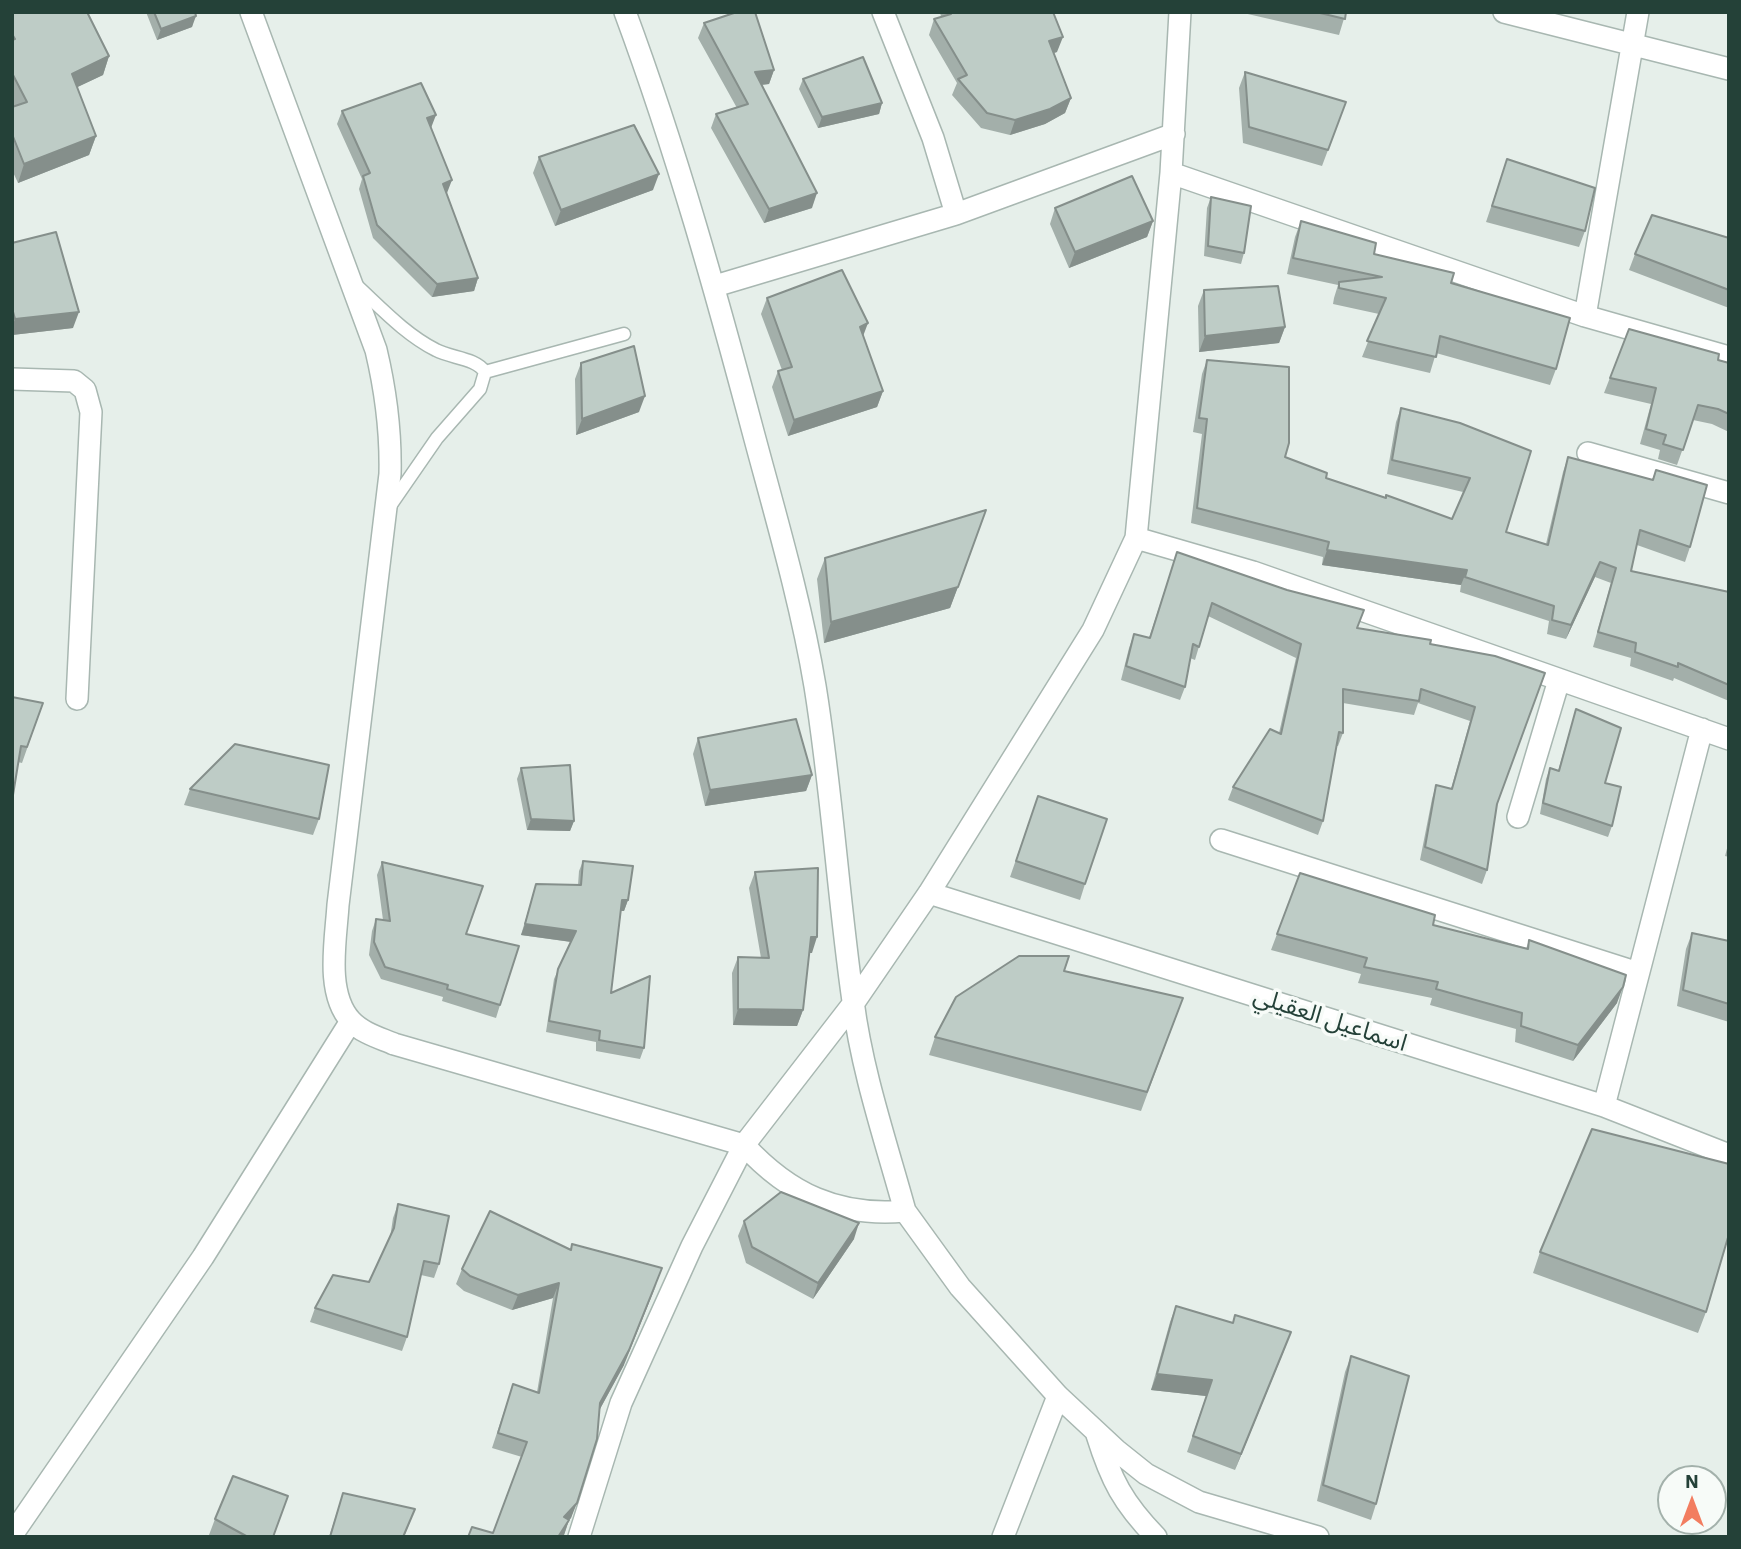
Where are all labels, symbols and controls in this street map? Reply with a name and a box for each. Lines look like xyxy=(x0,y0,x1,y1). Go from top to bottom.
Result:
street label: اسماعيل العقيلي xyxy=(1250,982,1410,1058)
north arrow xyxy=(1657,1465,1727,1535)
text: N xyxy=(1685,1469,1699,1493)

